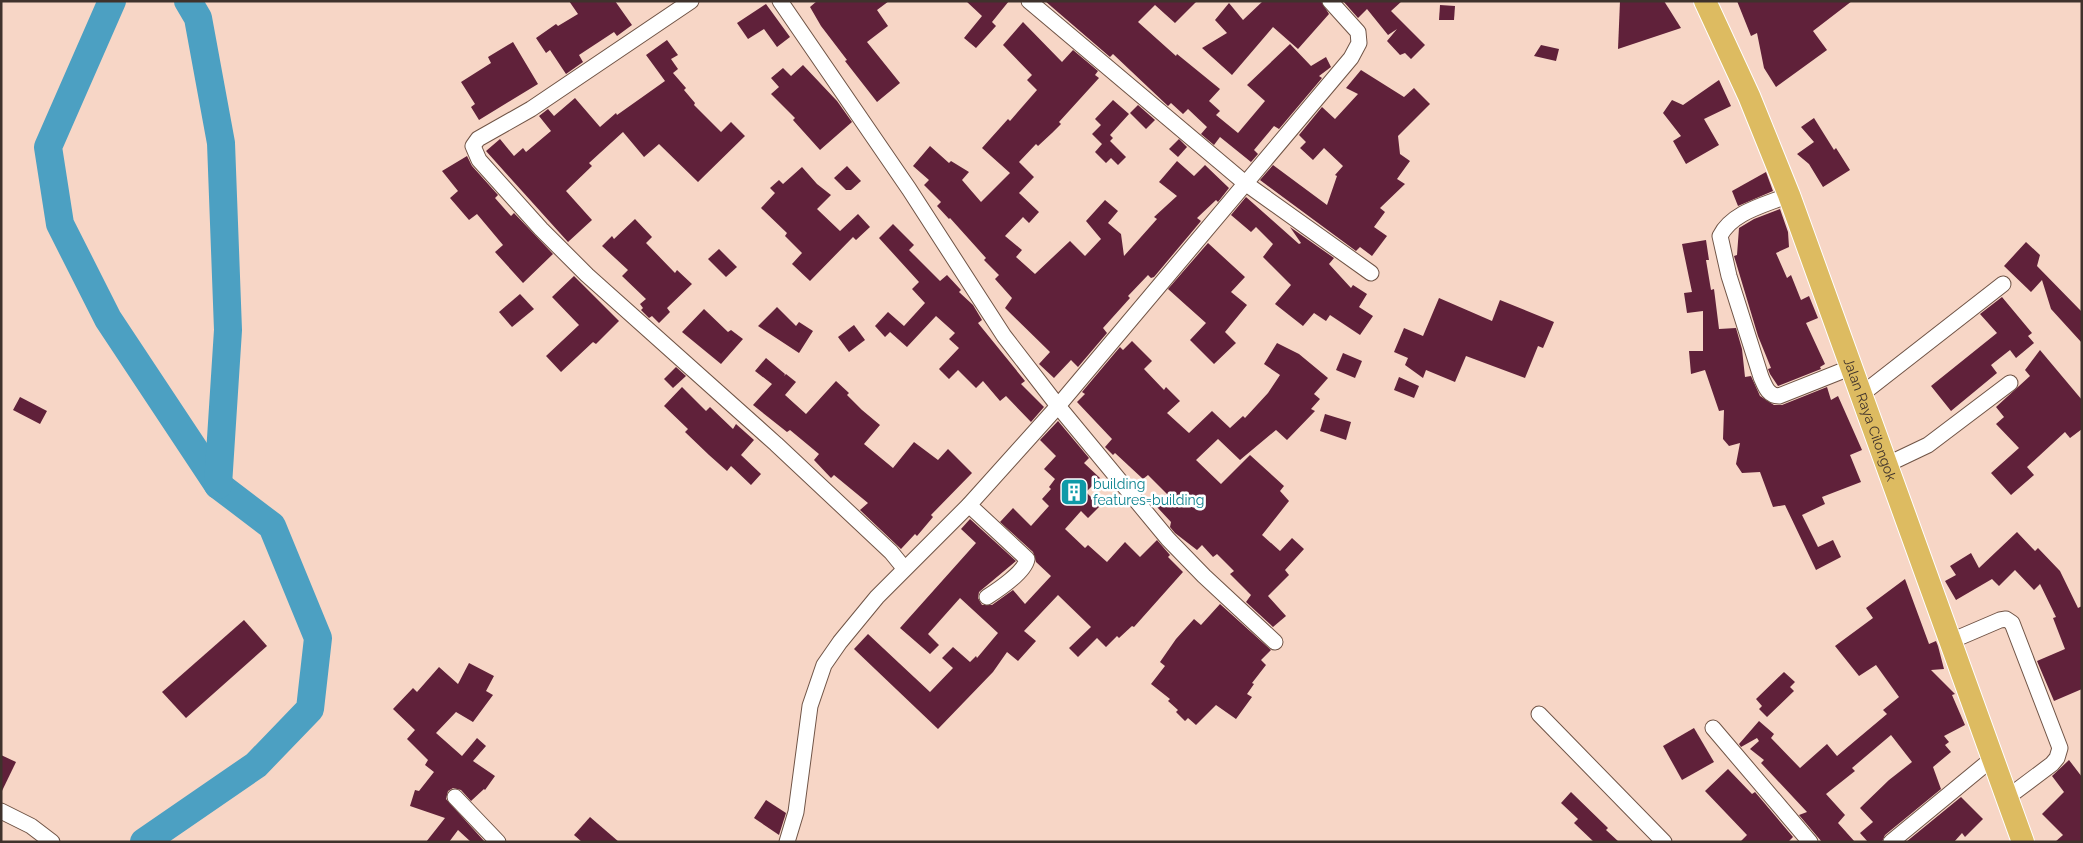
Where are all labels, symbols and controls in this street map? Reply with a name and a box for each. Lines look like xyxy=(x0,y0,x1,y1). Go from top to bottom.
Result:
street label: Jalan Raya Cilongok xyxy=(1840,355,1900,484)
place label: building features=building xyxy=(1093,476,1204,508)
building icon: building features=building xyxy=(1059,477,1089,507)

